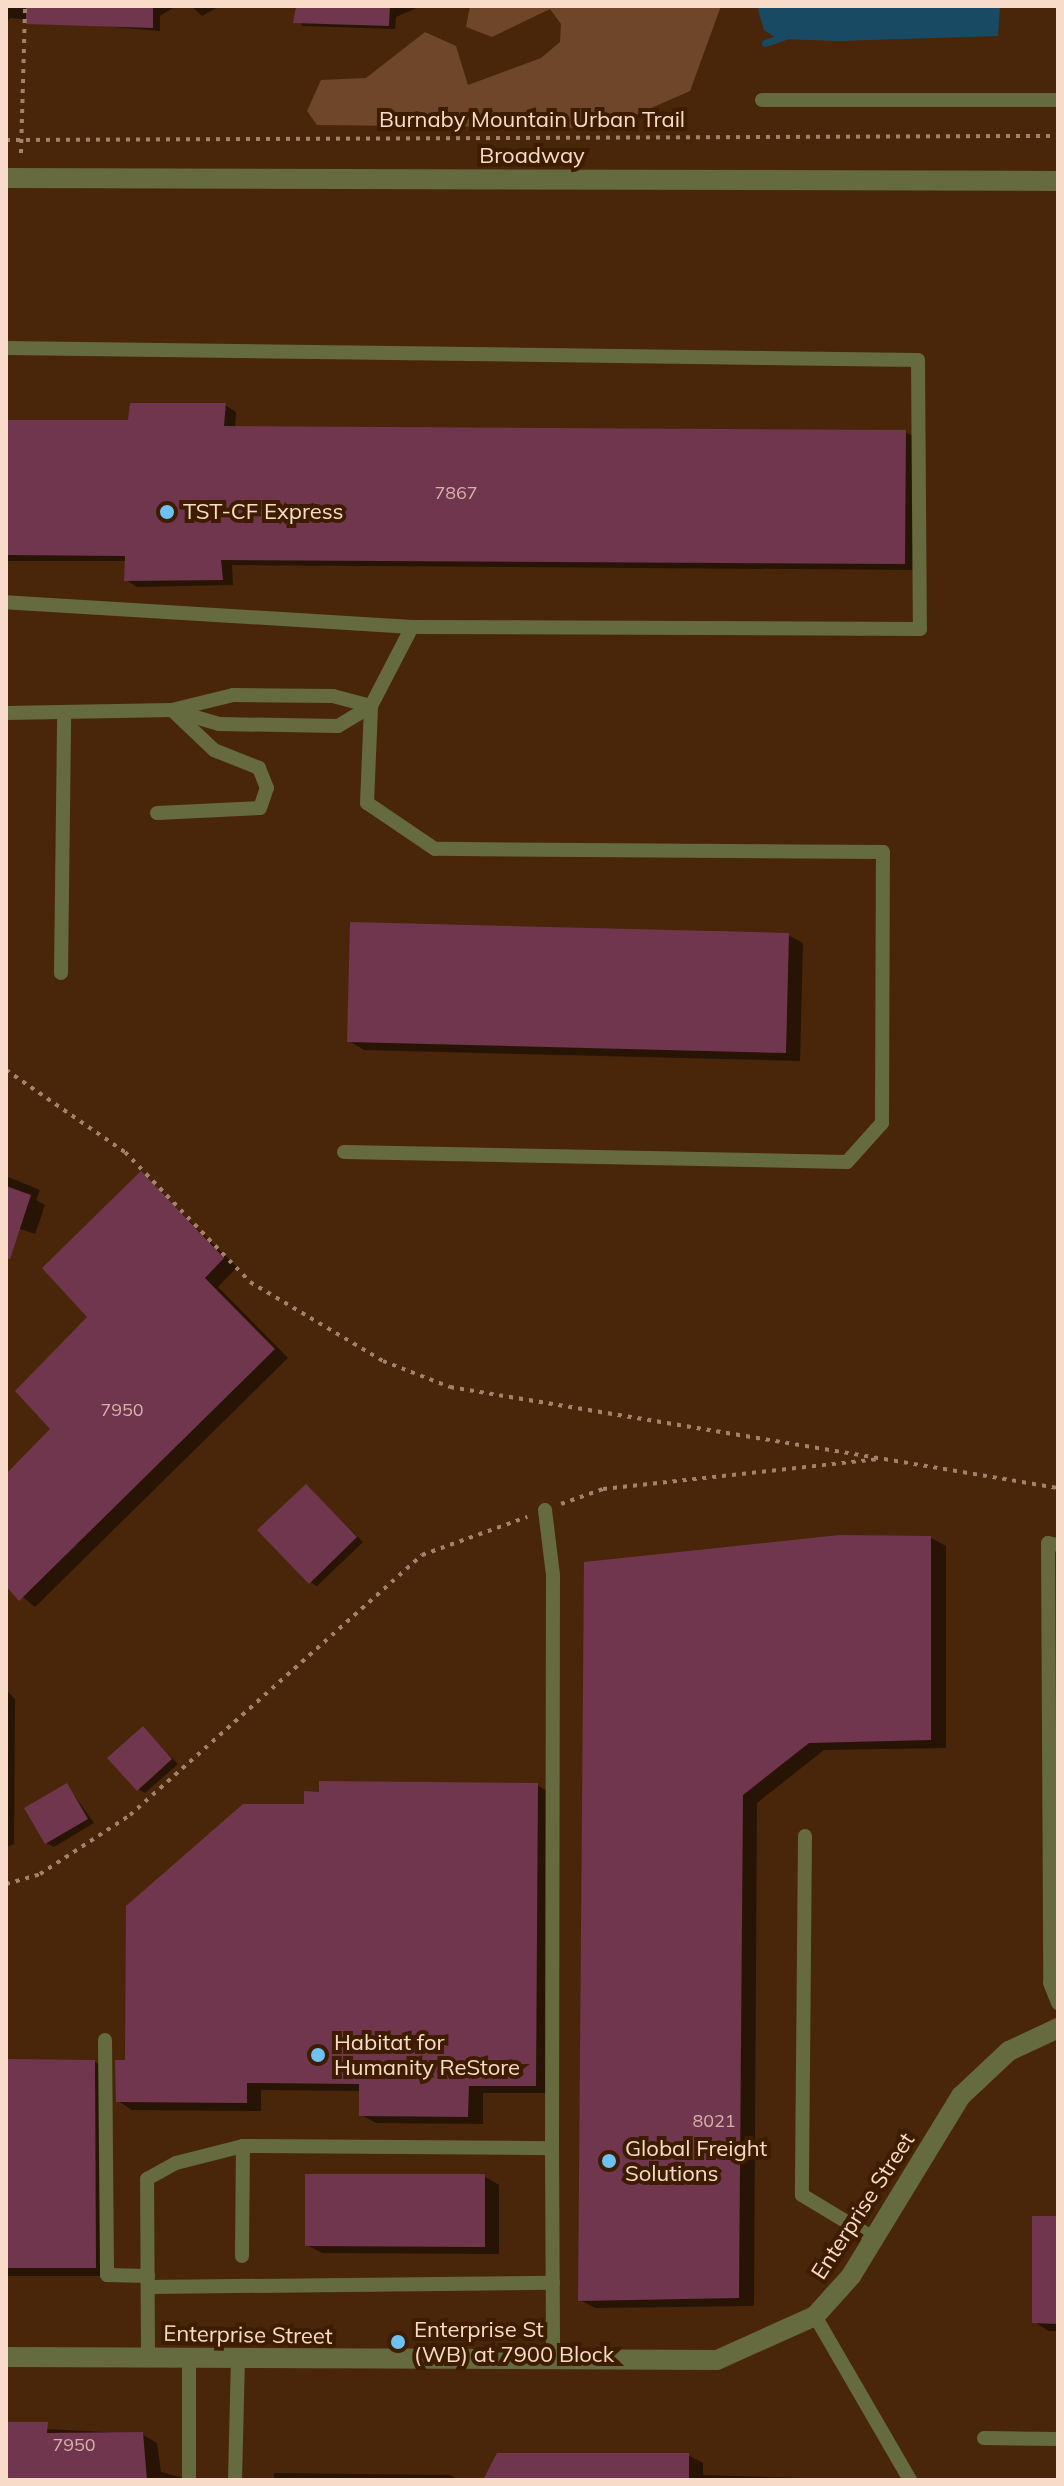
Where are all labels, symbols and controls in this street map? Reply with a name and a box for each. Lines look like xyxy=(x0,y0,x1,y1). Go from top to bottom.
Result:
street label: Burnaby Mountain Urban Trail xyxy=(379,107,685,133)
street label: Broadway xyxy=(479,143,585,169)
house number: 7867 xyxy=(434,482,478,504)
place label: TST-CF Express xyxy=(183,499,344,525)
marker: TST-CF Express xyxy=(158,503,176,521)
house number: 7950 xyxy=(100,1399,144,1421)
place label: Habitat for Humanity ReStore xyxy=(334,2029,520,2080)
marker: Habitat for Humanity ReStore xyxy=(309,2046,327,2064)
house number: 8021 xyxy=(692,2110,736,2132)
street label: Enterprise Street xyxy=(806,2128,920,2284)
place label: Global Freight Solutions xyxy=(625,2135,767,2186)
marker: Global Freight Solutions xyxy=(600,2152,618,2170)
place label: Enterprise St (WB) at 7900 Block xyxy=(414,2316,614,2368)
street label: Enterprise Street xyxy=(163,2320,333,2350)
marker: Enterprise St (WB) at 7900 Block xyxy=(389,2333,407,2351)
house number: 7950 xyxy=(52,2434,96,2456)

